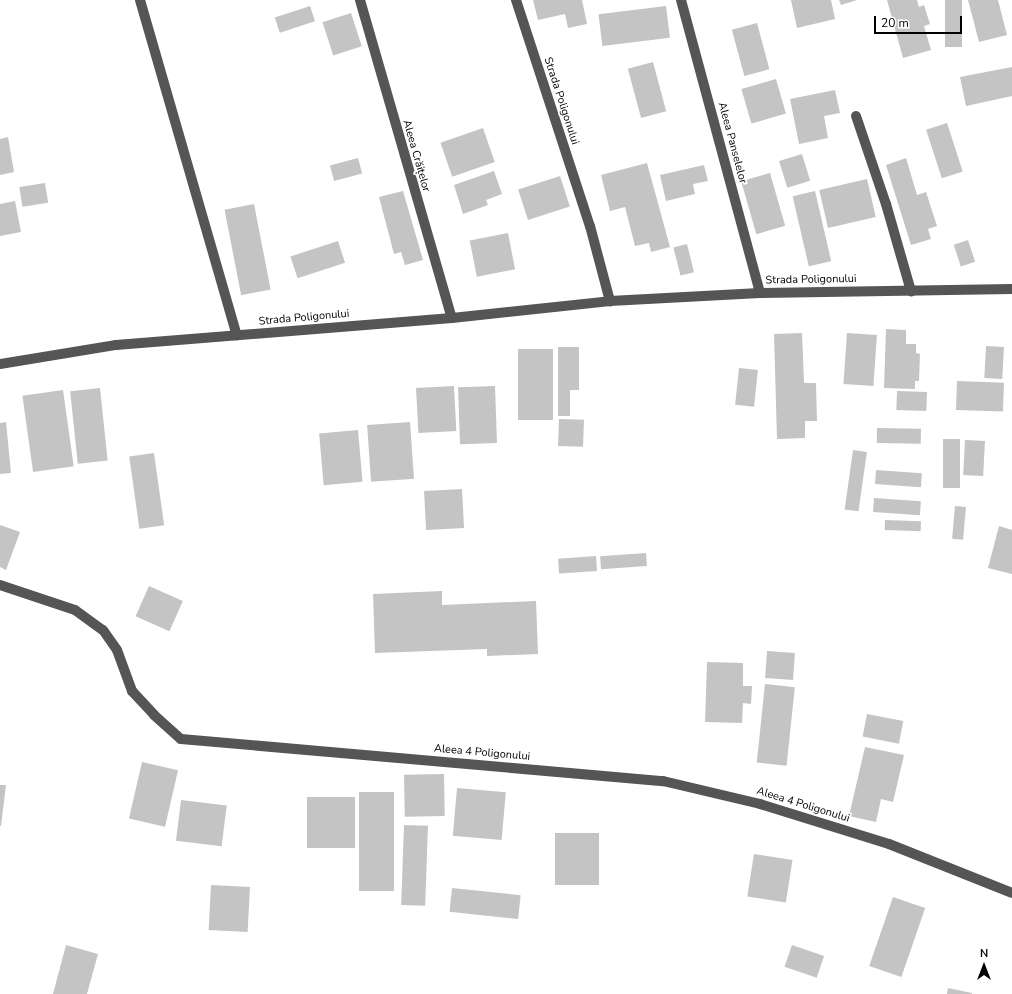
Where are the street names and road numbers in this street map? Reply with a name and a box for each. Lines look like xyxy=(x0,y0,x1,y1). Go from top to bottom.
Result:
street label: Strada Poligonului xyxy=(541,56,581,146)
street label: Aleea Panselelor xyxy=(715,101,749,185)
street label: Aleea Crăițelor xyxy=(399,119,433,193)
street label: Strada Poligonului xyxy=(765,273,857,287)
street label: Strada Poligonului xyxy=(258,307,350,329)
street label: Aleea 4 Poligonului xyxy=(433,742,531,764)
street label: Aleea 4 Poligonului xyxy=(755,785,851,825)

